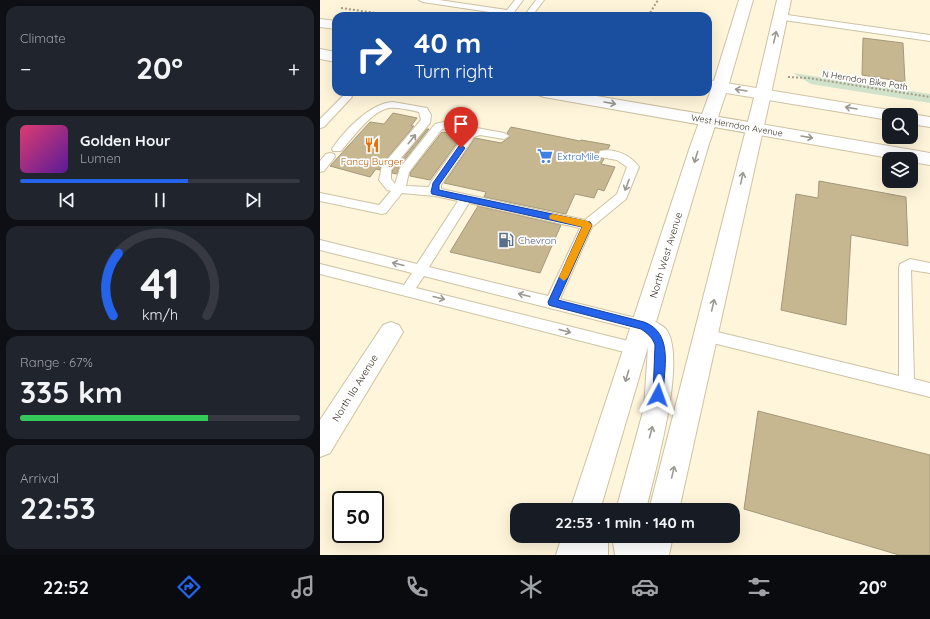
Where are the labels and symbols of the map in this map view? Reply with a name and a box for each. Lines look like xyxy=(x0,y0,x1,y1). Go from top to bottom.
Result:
one-way arrow xyxy=(772,31,780,44)
street label: N Herndon Bike Path xyxy=(821,68,909,92)
one-way arrow xyxy=(735,86,748,94)
one-way arrow xyxy=(603,99,616,107)
one-way arrow xyxy=(844,104,857,112)
pin xyxy=(444,107,478,148)
street label: West Herndon Avenue xyxy=(690,112,784,138)
one-way arrow xyxy=(407,133,416,144)
one-way arrow xyxy=(800,133,813,141)
restaurant icon: Fancy Burger xyxy=(363,136,381,154)
supermarket icon: ExtraMile xyxy=(536,147,554,165)
place label: ExtraMile xyxy=(557,150,600,163)
one-way arrow xyxy=(692,150,699,163)
place label: Fancy Burger xyxy=(341,155,403,168)
one-way arrow xyxy=(739,172,747,185)
one-way arrow xyxy=(622,178,630,190)
street label: North West Avenue xyxy=(647,210,685,300)
fuel station icon: Chevron xyxy=(497,231,515,249)
place label: Chevron xyxy=(518,234,557,247)
one-way arrow xyxy=(392,260,405,268)
one-way arrow xyxy=(518,291,531,299)
one-way arrow xyxy=(433,295,446,302)
one-way arrow xyxy=(709,298,717,311)
one-way arrow xyxy=(559,327,572,335)
street label: North Ila Avenue xyxy=(329,352,381,424)
one-way arrow xyxy=(623,370,630,383)
position arrow xyxy=(637,374,679,416)
one-way arrow xyxy=(648,425,655,438)
one-way arrow xyxy=(670,466,678,479)
speed limit sign: 50 xyxy=(332,491,384,543)

